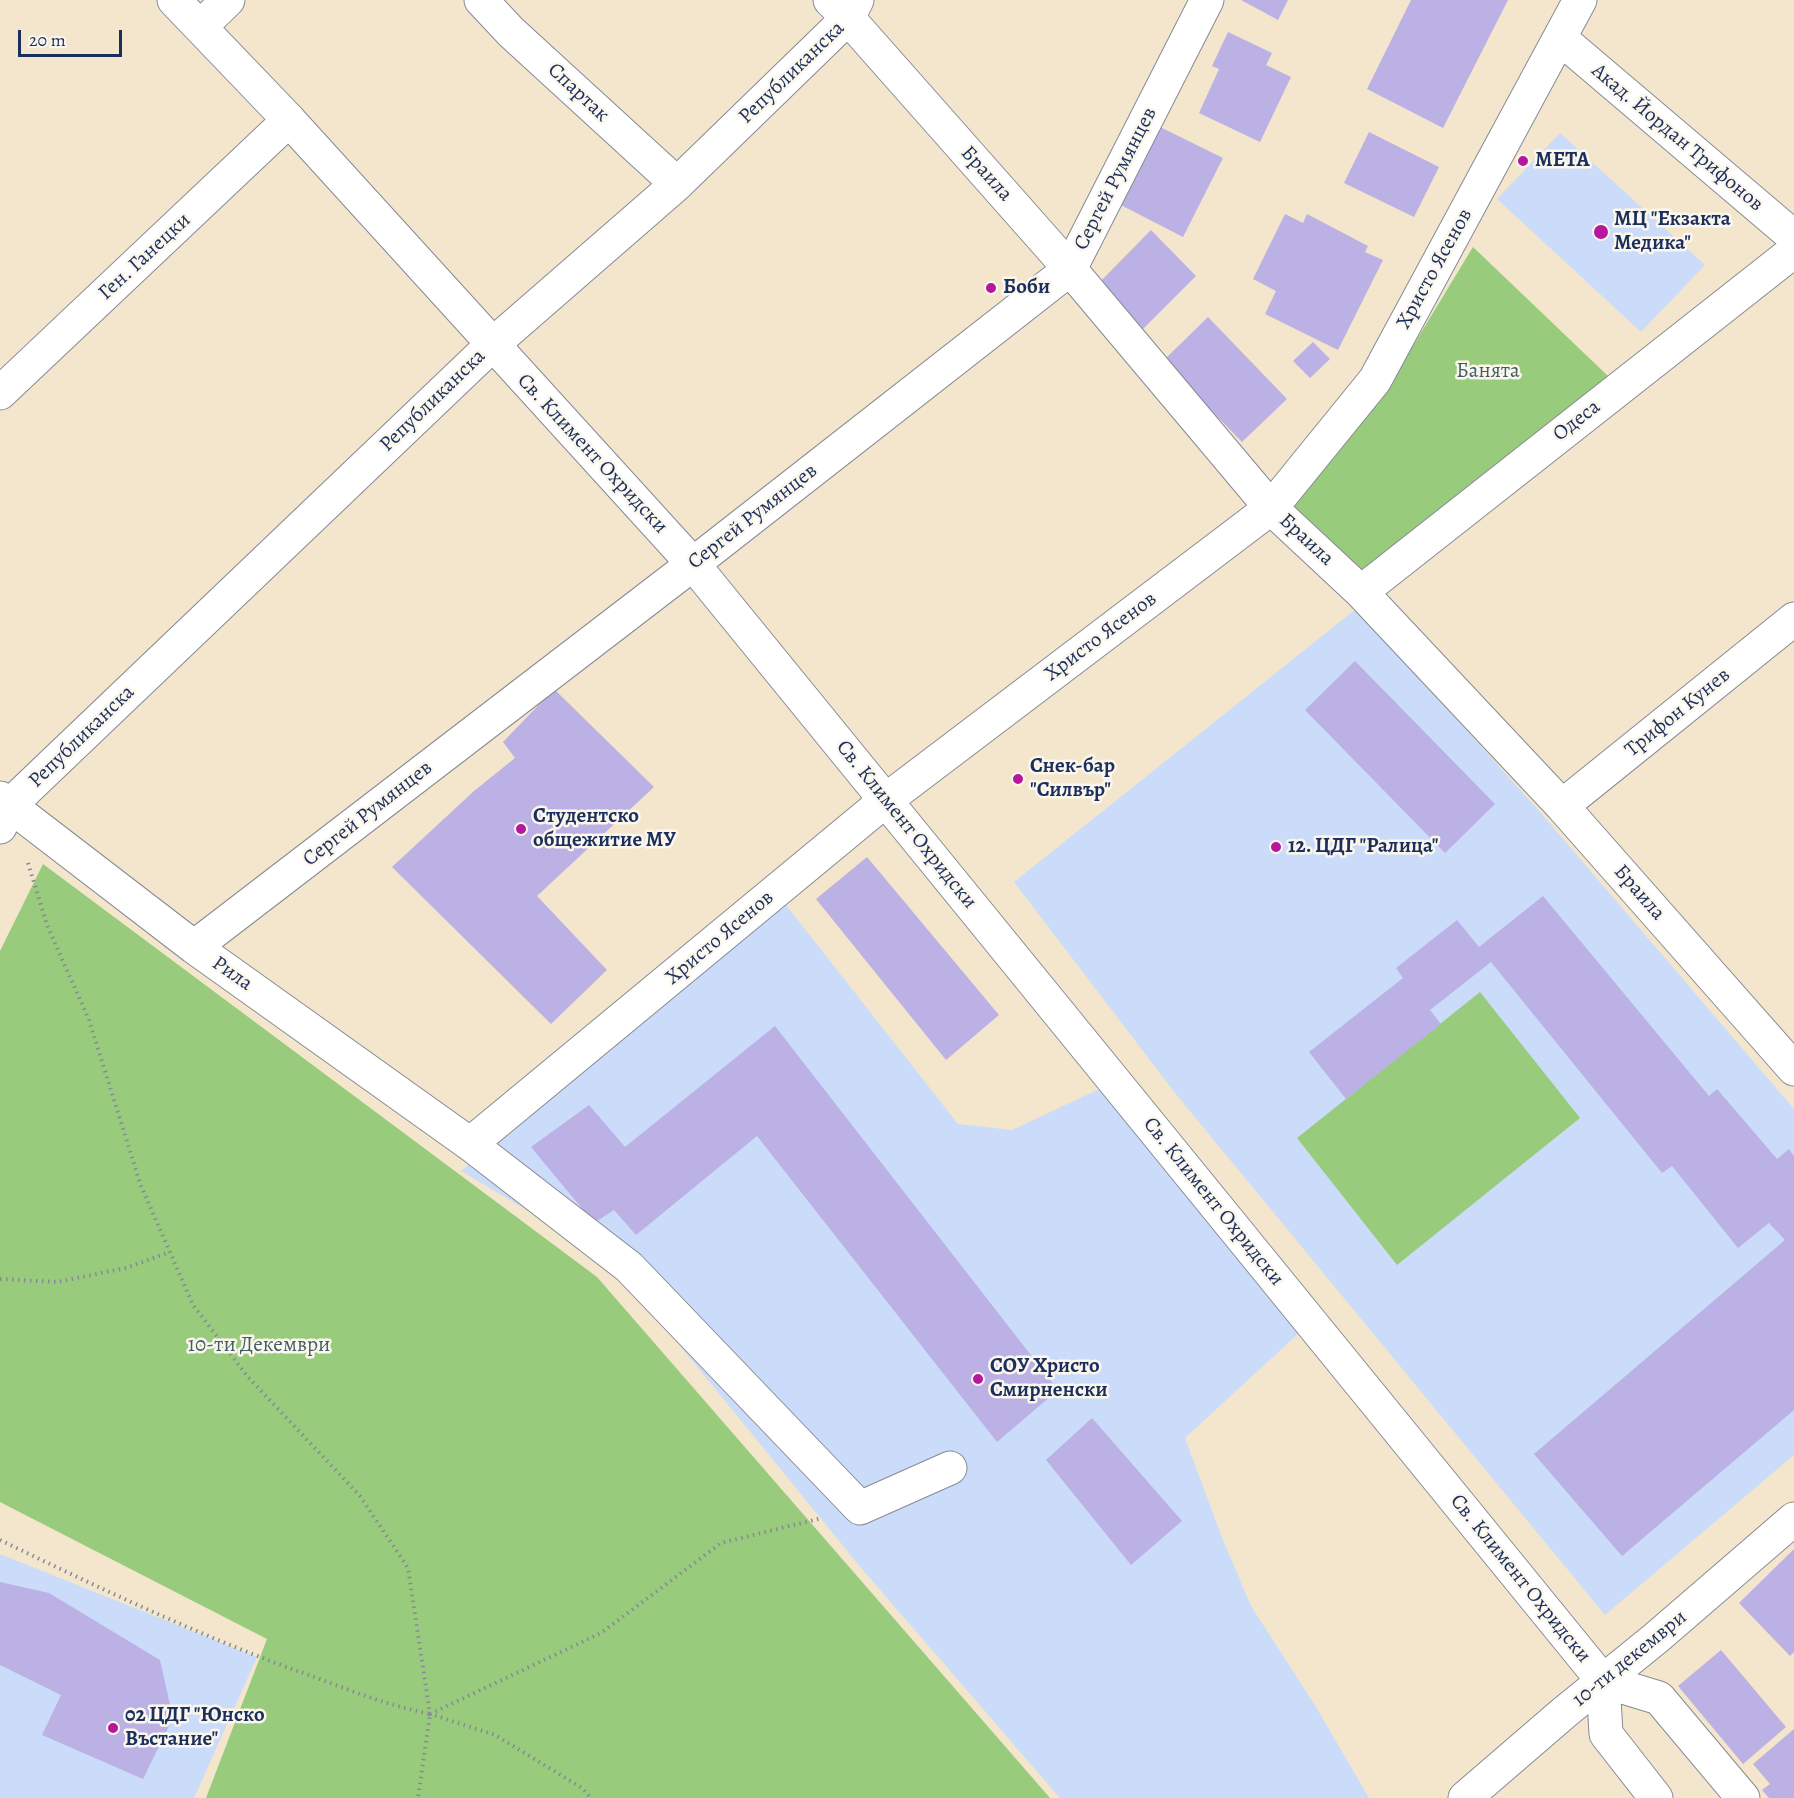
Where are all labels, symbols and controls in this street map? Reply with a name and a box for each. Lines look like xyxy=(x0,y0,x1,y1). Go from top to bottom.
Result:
street label: Републиканска xyxy=(734,16,850,130)
scale bar xyxy=(21,18,124,56)
text: 20 m xyxy=(29,28,66,52)
street label: Спартак xyxy=(542,58,614,128)
street label: Акад. Йордан Трифонов xyxy=(1586,59,1768,217)
street label: Сергей Румянцев xyxy=(1069,103,1163,255)
street label: Браила xyxy=(955,141,1017,207)
place label: META xyxy=(1535,148,1590,174)
marker: META xyxy=(1516,154,1530,168)
street label: Христо Ясенов xyxy=(1392,204,1478,334)
place label: МЦ "Екзакта Медика" xyxy=(1614,207,1731,257)
street label: Ген. Ганецки xyxy=(94,208,196,306)
marker: МЦ "Екзакта Медика" xyxy=(1592,223,1610,241)
place label: Боби xyxy=(1003,275,1050,301)
marker: Боби xyxy=(984,281,998,295)
street label: Републиканска xyxy=(375,344,491,458)
park label: Банята xyxy=(1456,359,1520,385)
street label: Св. Климент Охридски xyxy=(511,369,673,539)
street label: Одеса xyxy=(1548,395,1606,447)
street label: Сергей Румянцев xyxy=(683,459,823,575)
street label: Браила xyxy=(1273,508,1339,572)
street label: Христо Ясенов xyxy=(1040,587,1162,687)
street label: Трифон Кунев xyxy=(1620,663,1736,763)
street label: Републиканска xyxy=(24,680,140,794)
street label: Св. Климент Охридски xyxy=(830,736,982,914)
place label: Снек-бар "Силвър" xyxy=(1030,754,1115,804)
street label: Сергей Румянцев xyxy=(298,756,438,872)
marker: Снек-бар "Силвър" xyxy=(1011,772,1025,786)
place label: Студентско общежитие МУ xyxy=(533,804,676,854)
marker: Студентско общежитие МУ xyxy=(514,822,528,836)
place label: 12. ЦДГ "Ралица" xyxy=(1288,834,1439,860)
marker: 12. ЦДГ "Ралица" xyxy=(1269,840,1283,854)
street label: Браила xyxy=(1608,860,1670,926)
street label: Христо Ясенов xyxy=(661,885,779,991)
street label: Рила xyxy=(207,951,257,997)
street label: Св. Климент Охридски xyxy=(1137,1113,1289,1291)
park label: 10-ти Декември xyxy=(188,1333,330,1359)
place label: СОУ Христо Смирненски xyxy=(990,1354,1108,1404)
marker: СОУ Христо Смирненски xyxy=(971,1372,985,1386)
street label: Св. Климент Охридски xyxy=(1444,1490,1596,1668)
street label: 10-ти декември xyxy=(1568,1605,1692,1713)
place label: 02 ЦДГ "Юнско Въстание" xyxy=(125,1703,265,1753)
marker: 02 ЦДГ "Юнско Въстание" xyxy=(106,1721,120,1735)

